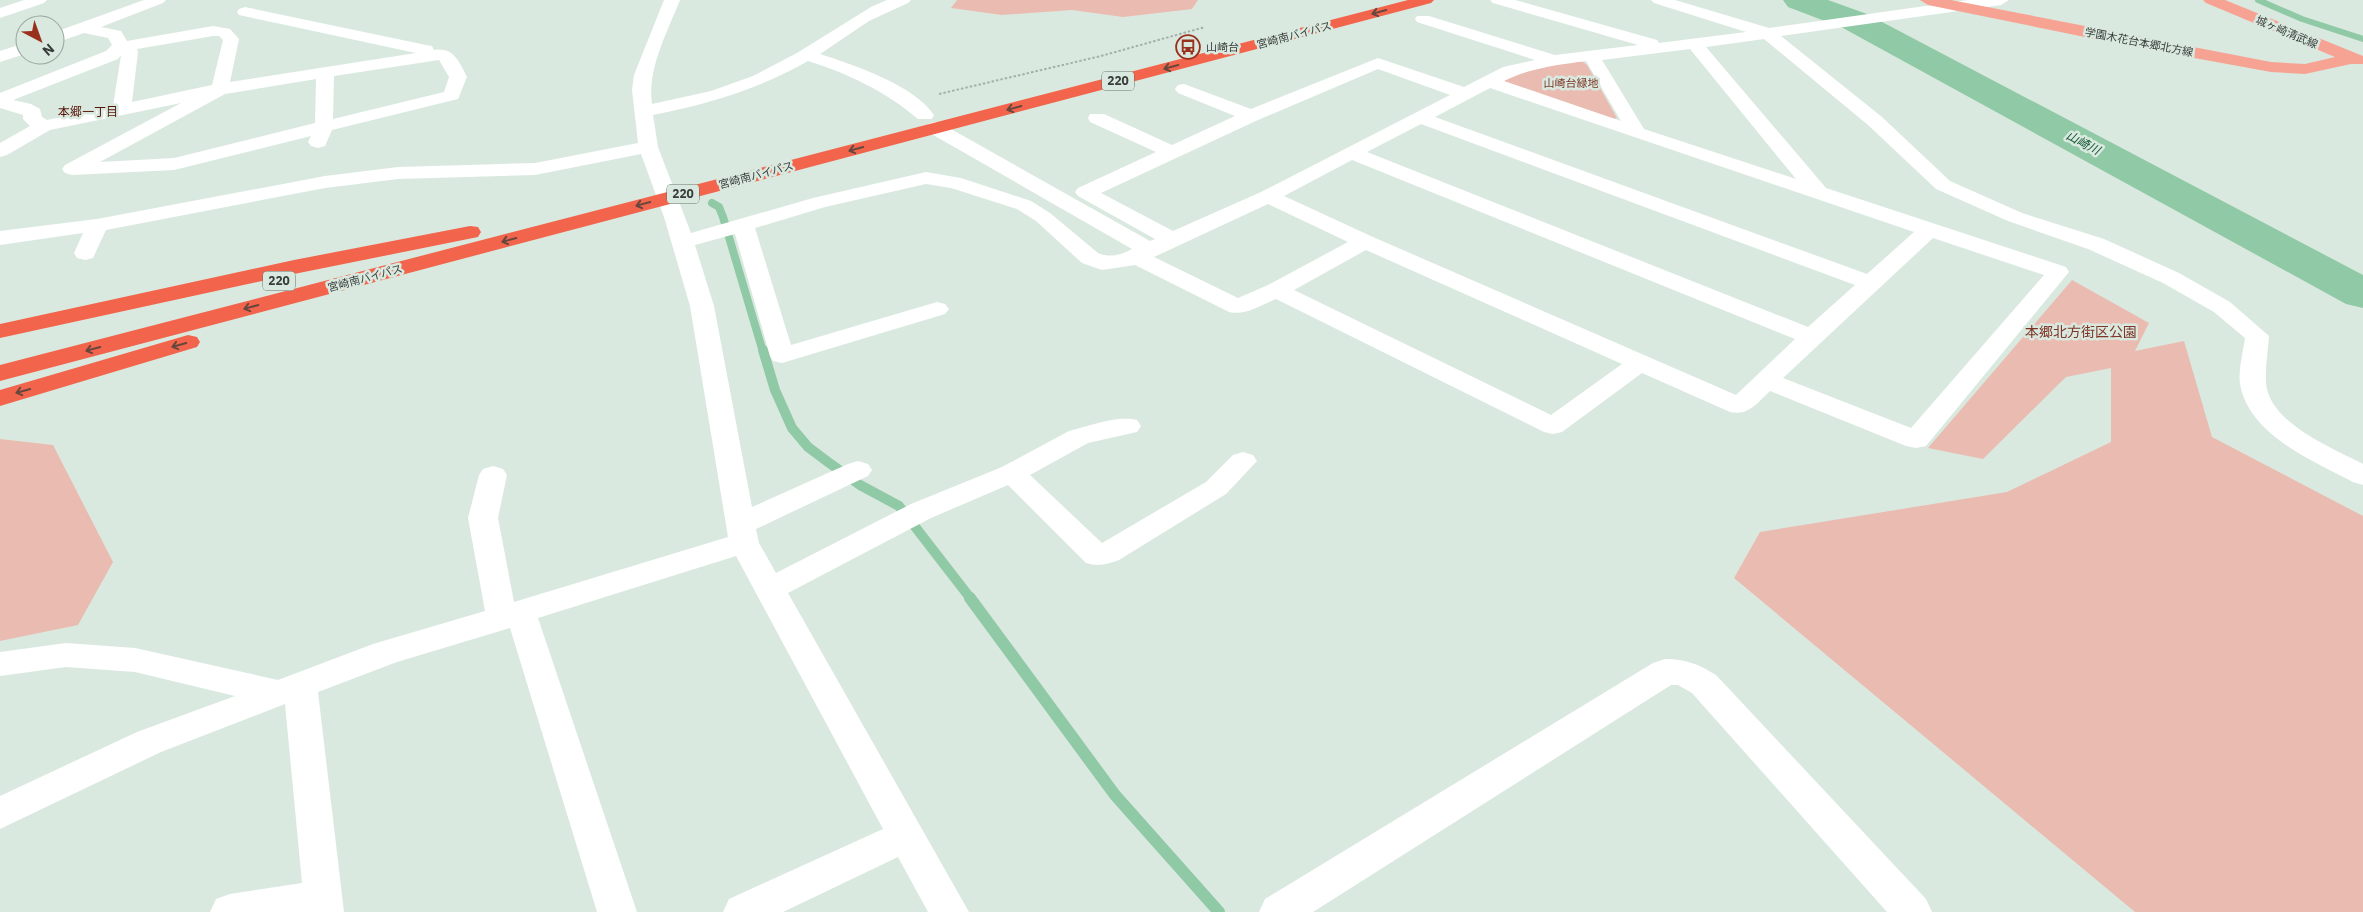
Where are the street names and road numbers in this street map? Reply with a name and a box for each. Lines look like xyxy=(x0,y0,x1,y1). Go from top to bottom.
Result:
street label: 城ヶ崎清武線 xyxy=(2254,13,2320,51)
street label: 宮崎南バイパス xyxy=(1255,18,1333,52)
street label: 学園木花台本郷北方線 xyxy=(2084,25,2194,59)
road number: 220 xyxy=(1102,72,1134,90)
street label: 宮崎南バイパス xyxy=(717,158,795,192)
road number: 220 xyxy=(667,184,699,203)
street label: 宮崎南バイパス xyxy=(326,261,404,295)
road number: 220 xyxy=(263,272,295,290)

